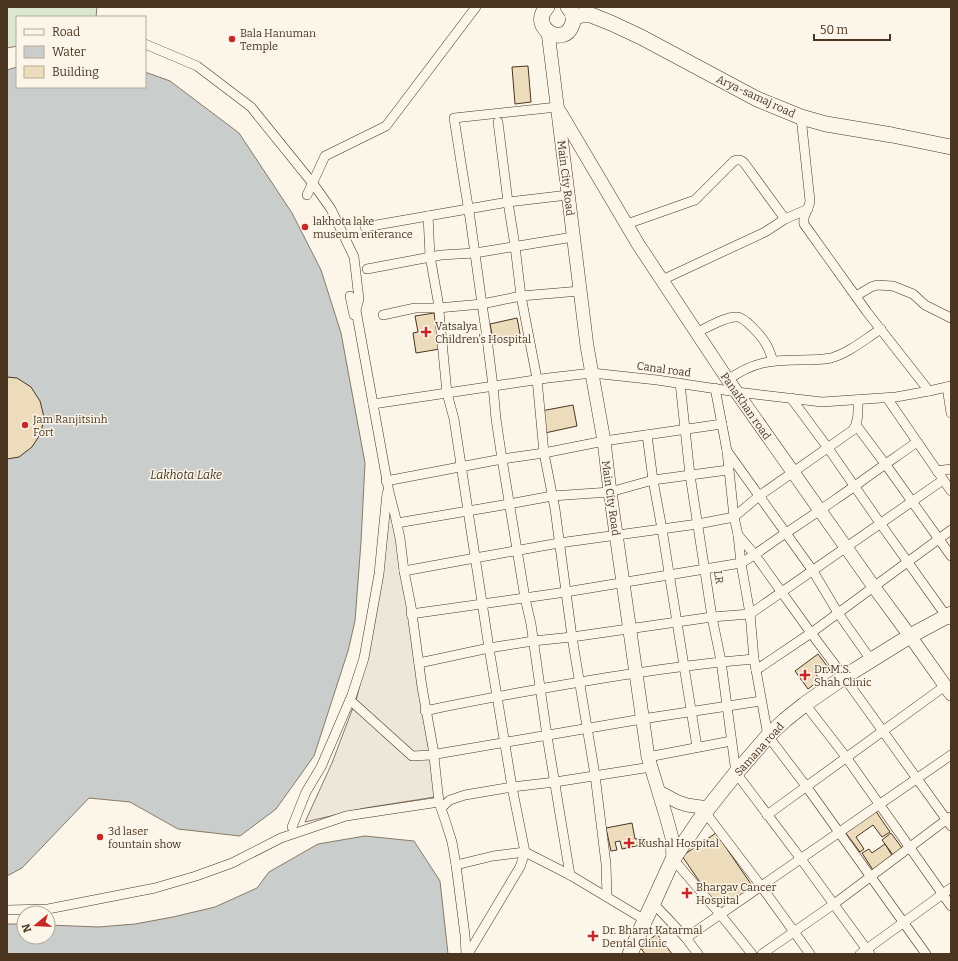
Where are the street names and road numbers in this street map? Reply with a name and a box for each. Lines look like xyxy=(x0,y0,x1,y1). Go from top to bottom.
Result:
street label: Arya-samaj road xyxy=(714,72,798,121)
street label: Main City Road xyxy=(554,140,577,217)
street label: Canal road xyxy=(636,359,692,380)
street label: PanaKhan road xyxy=(718,370,774,443)
street label: Main City Road xyxy=(599,460,622,537)
street label: LR xyxy=(711,570,726,585)
street label: Samana road xyxy=(732,720,787,779)

